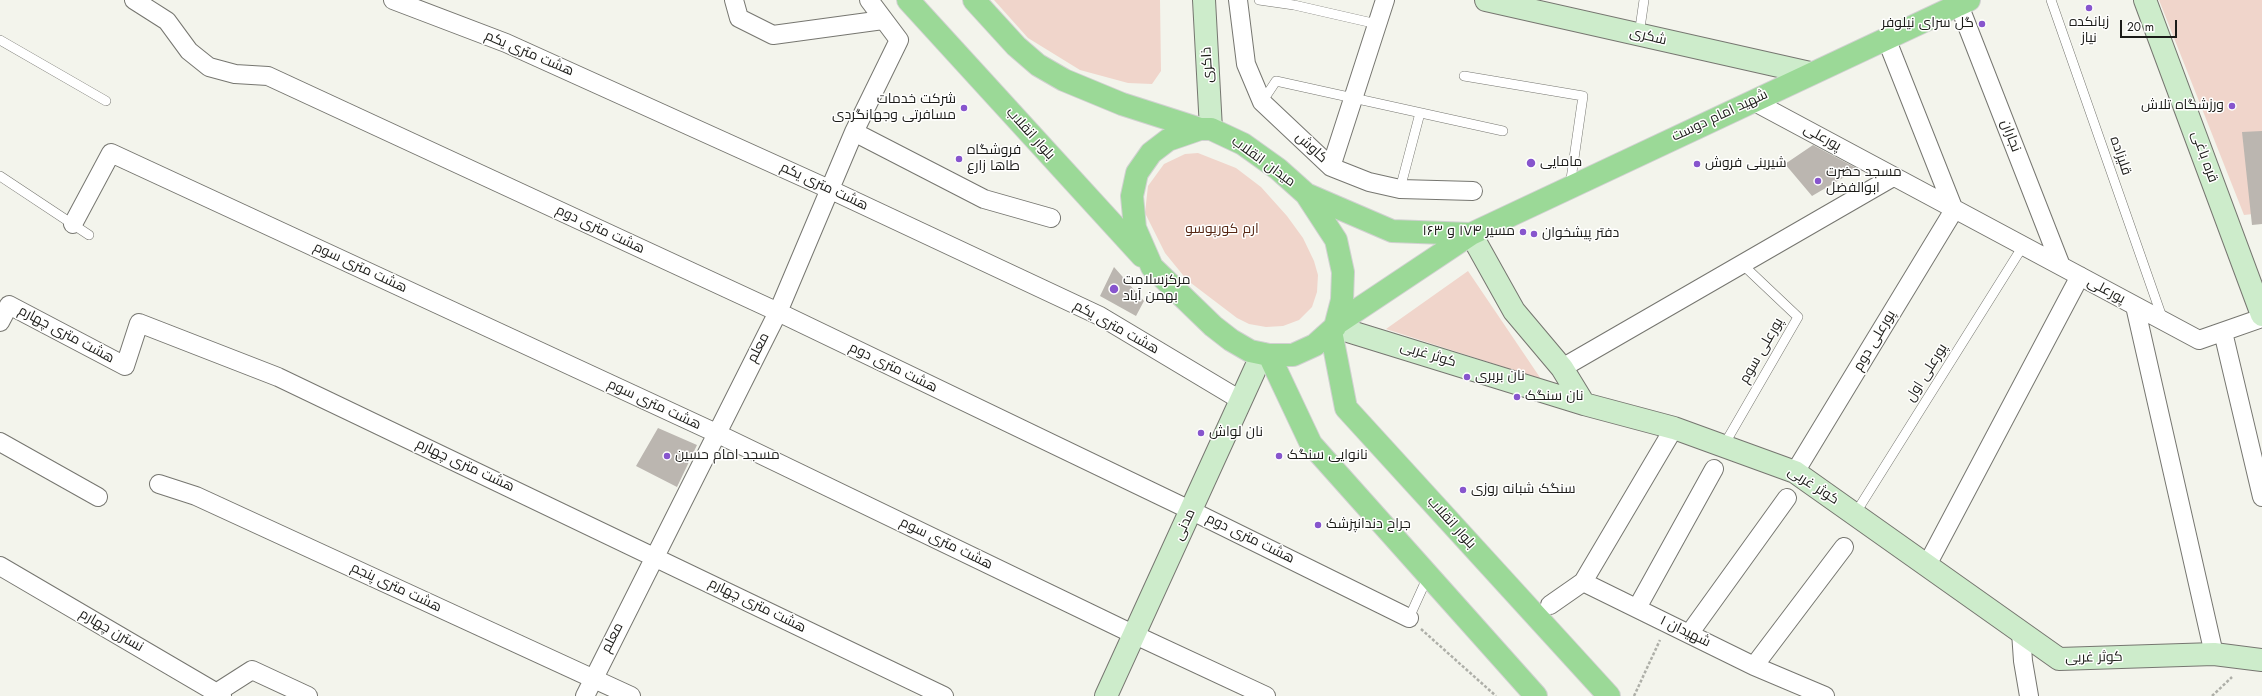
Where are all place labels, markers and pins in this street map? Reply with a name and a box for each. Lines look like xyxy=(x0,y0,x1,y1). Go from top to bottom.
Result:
marker: زبانکده نیاز xyxy=(2084,3,2094,13)
place label: زبانکده نیاز xyxy=(2069,15,2109,48)
place label: گل سرای نیلوفر xyxy=(1882,16,1974,32)
marker: گل سرای نیلوفر xyxy=(1977,19,1987,29)
place label: شرکت خدمات مسافرتی وجهانگردی xyxy=(832,92,956,124)
place label: ورزشگاه تلاش xyxy=(2141,98,2224,114)
marker: ورزشگاه تلاش xyxy=(2227,101,2237,111)
marker: شرکت خدمات مسافرتی وجهانگردی xyxy=(959,103,969,113)
place label: فروشگاه طاها زارع xyxy=(967,143,1021,176)
marker: فروشگاه طاها زارع xyxy=(954,154,964,164)
place label: مامایی xyxy=(1540,155,1582,171)
place label: شیرینی فروش xyxy=(1705,156,1787,172)
marker: مامایی xyxy=(1525,157,1537,169)
marker: شیرینی فروش xyxy=(1692,159,1702,169)
place label: مسجد حضرت ابوالفضل xyxy=(1826,165,1902,198)
marker: مسجد حضرت ابوالفضل xyxy=(1813,176,1823,186)
place label: مسیر ۱۷۴ و ۱۶۳ xyxy=(1423,224,1515,240)
place label: دفتر پیشخوان xyxy=(1542,226,1619,242)
marker: مسیر ۱۷۴ و ۱۶۳ xyxy=(1518,227,1528,237)
marker: دفتر پیشخوان xyxy=(1529,229,1539,239)
place label: مرکزسلامت بهمن آباد xyxy=(1123,273,1191,306)
marker: مرکزسلامت بهمن آباد xyxy=(1108,283,1120,295)
place label: نان بربری xyxy=(1475,369,1525,385)
marker: نان بربری xyxy=(1462,372,1472,382)
place label: نان سنگک xyxy=(1525,389,1583,405)
marker: نان سنگک xyxy=(1512,392,1522,402)
place label: نان لواش xyxy=(1209,425,1263,441)
marker: نان لواش xyxy=(1196,428,1206,438)
place label: مسجد امام حسین xyxy=(675,448,780,464)
place label: نانوایی سنگک xyxy=(1287,448,1368,464)
marker: مسجد امام حسین xyxy=(662,451,672,461)
marker: نانوایی سنگک xyxy=(1274,451,1284,461)
place label: سنگک شبانه روزی xyxy=(1471,482,1576,498)
marker: سنگک شبانه روزی xyxy=(1458,485,1468,495)
place label: جراح دندانپزشک xyxy=(1326,517,1411,533)
marker: جراح دندانپزشک xyxy=(1313,520,1323,530)

